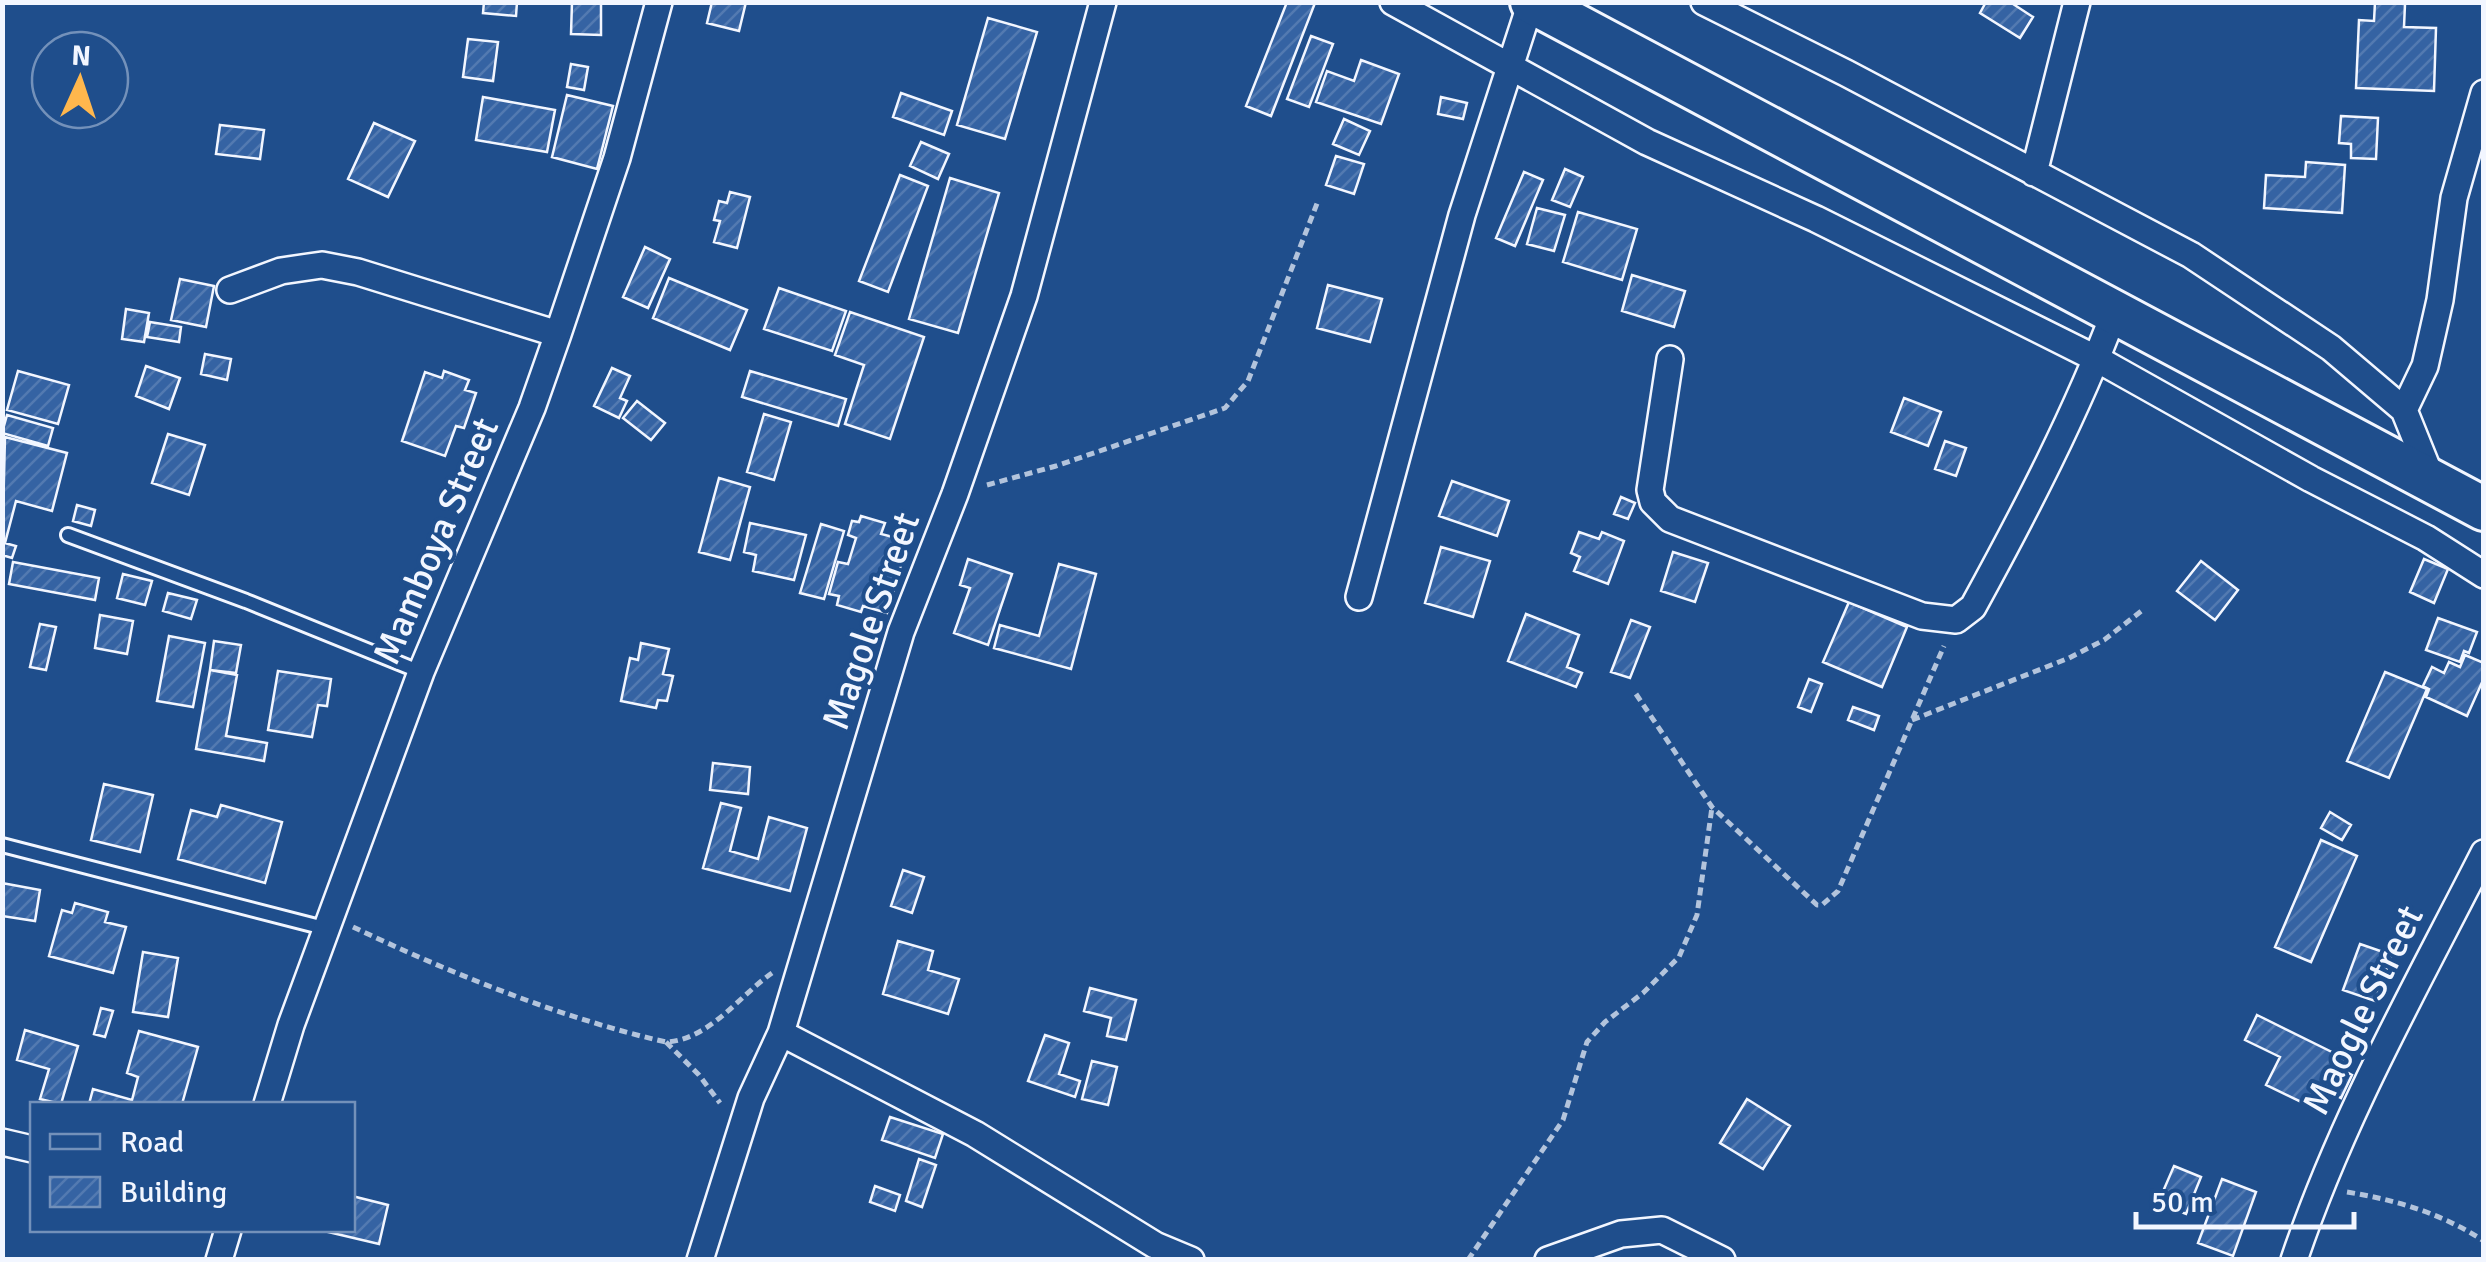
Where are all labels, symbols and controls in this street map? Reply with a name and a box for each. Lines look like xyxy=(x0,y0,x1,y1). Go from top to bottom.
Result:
north arrow xyxy=(30,30,130,130)
text: N xyxy=(71,39,92,74)
street label: Mamboya Street xyxy=(363,411,509,671)
street label: Magole Street xyxy=(812,506,930,736)
street label: Maogle Street xyxy=(2292,898,2434,1122)
legend xyxy=(30,1102,355,1232)
text: Road xyxy=(120,1124,184,1161)
scale bar xyxy=(2136,1167,2354,1229)
text: Building xyxy=(120,1174,227,1211)
text: 50 m xyxy=(2151,1184,2214,1221)

